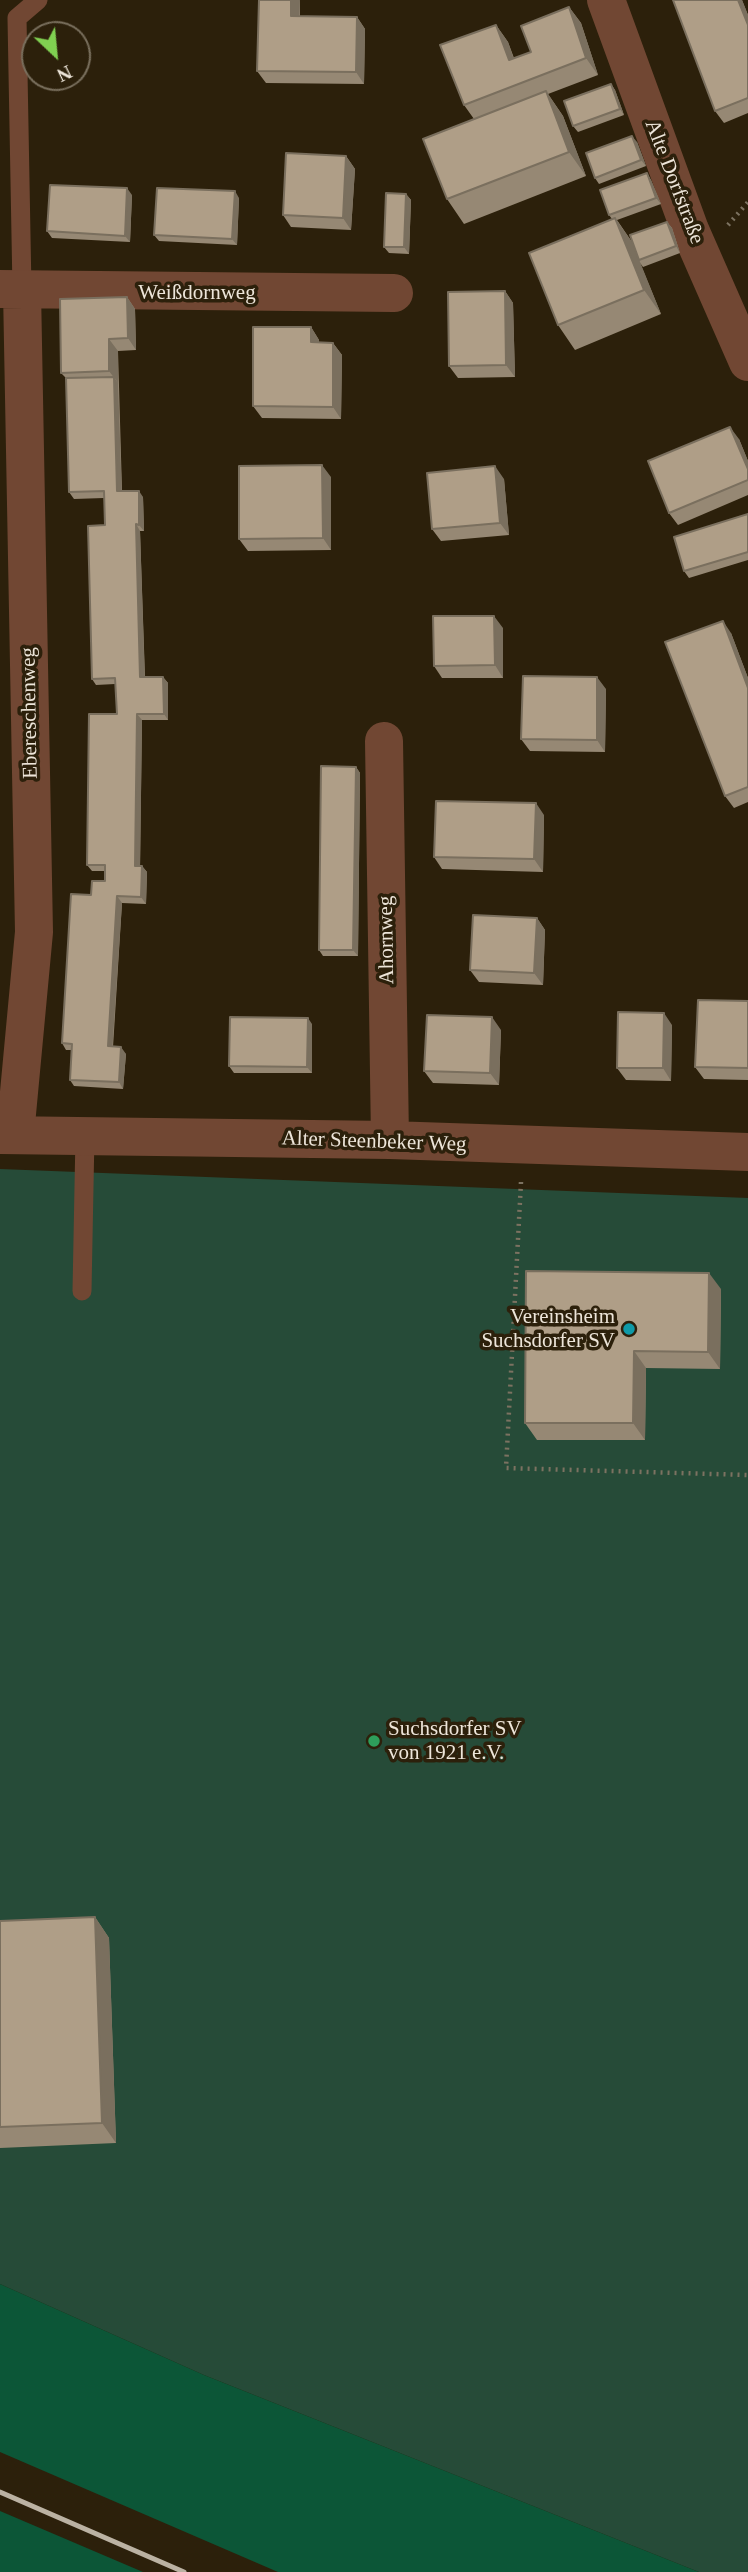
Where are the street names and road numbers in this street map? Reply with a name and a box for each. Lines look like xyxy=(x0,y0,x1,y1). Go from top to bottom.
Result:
street label: Alte Dorfstraße xyxy=(639,116,709,248)
street label: Weißdornweg xyxy=(138,280,256,306)
street label: Ebereschenweg xyxy=(16,647,44,779)
street label: Ahornweg xyxy=(374,895,400,985)
street label: Alter Steenbeker Weg xyxy=(281,1126,467,1158)

